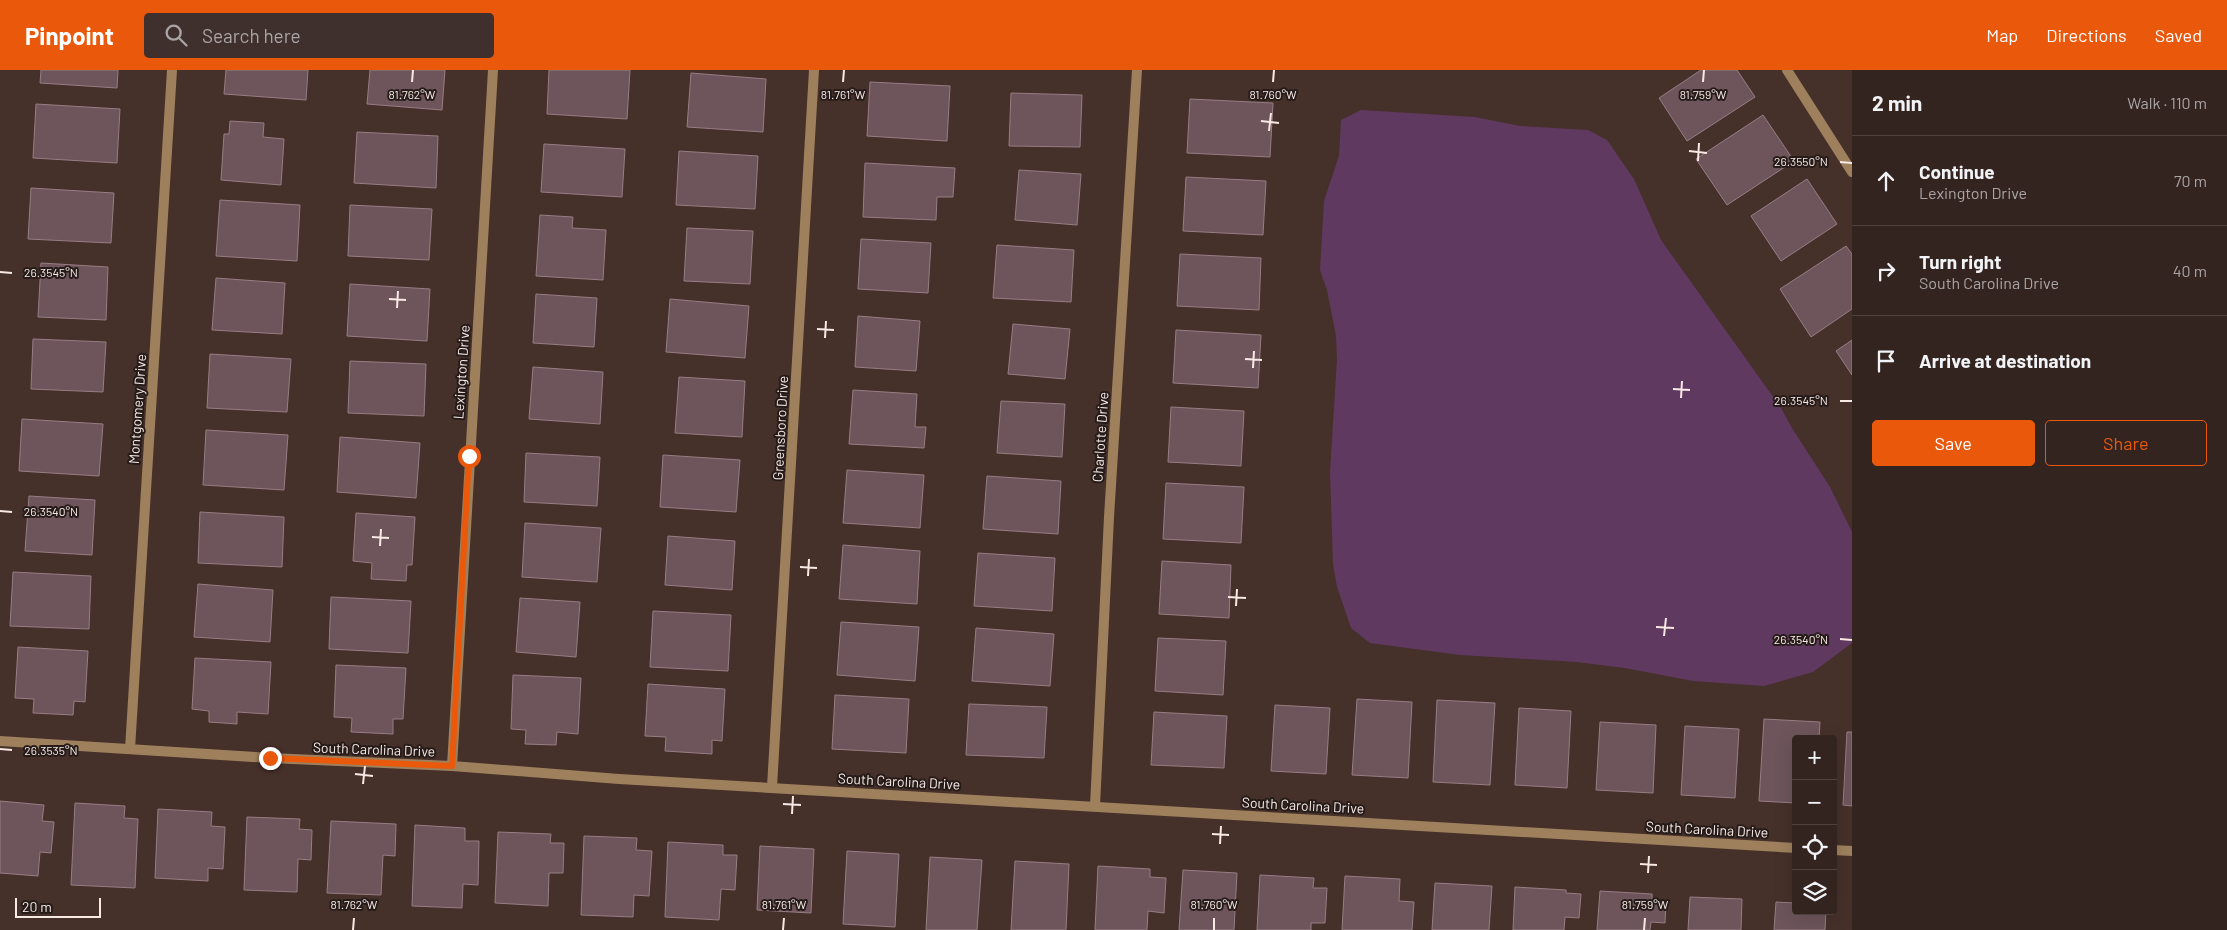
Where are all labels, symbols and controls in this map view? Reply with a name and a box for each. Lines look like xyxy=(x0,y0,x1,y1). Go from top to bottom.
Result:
search box xyxy=(144,13,494,58)
text: Pinpoint xyxy=(25,21,114,50)
icon: search xyxy=(162,21,190,49)
text: Search here xyxy=(202,24,301,47)
text: Map xyxy=(1986,24,2018,46)
text: Directions xyxy=(2046,24,2127,46)
text: Saved xyxy=(2155,24,2202,46)
text: 81.762°W xyxy=(389,87,436,101)
text: 81.761°W xyxy=(821,87,866,101)
text: 81.760°W xyxy=(1249,87,1297,101)
text: 81.759°W xyxy=(1680,87,1727,101)
text: 2 min xyxy=(1872,90,1922,115)
text: Walk · 110 m xyxy=(2127,93,2207,112)
text: 26.3550°N xyxy=(1774,154,1828,168)
text: Continue xyxy=(1919,160,1995,183)
icon: ahead xyxy=(1872,167,1900,195)
text: 70 m xyxy=(2174,171,2207,190)
text: Lexington Drive xyxy=(1919,183,2027,202)
text: Turn right xyxy=(1919,250,2001,273)
icon: right xyxy=(1872,257,1900,285)
text: 40 m xyxy=(2173,261,2207,280)
text: 26.3545°N xyxy=(24,265,78,279)
text: South Carolina Drive xyxy=(1919,273,2059,292)
street label: Lexington Drive xyxy=(449,324,473,420)
icon: arrive xyxy=(1872,347,1900,375)
text: Arrive at destination xyxy=(1919,349,2091,372)
street label: Montgomery Drive xyxy=(125,353,149,465)
street label: Greensboro Drive xyxy=(769,375,791,481)
street label: Charlotte Drive xyxy=(1088,391,1112,483)
text: 26.3545°N xyxy=(1774,393,1828,407)
button: Save xyxy=(1872,420,2035,466)
button: Share xyxy=(2045,420,2207,466)
route start xyxy=(458,445,481,468)
text: 26.3540°N xyxy=(24,504,78,518)
text: 26.3540°N xyxy=(1774,632,1828,646)
map controls xyxy=(1792,735,1837,915)
button: + xyxy=(1792,735,1837,780)
street label: South Carolina Drive xyxy=(313,738,435,760)
text: 26.3535°N xyxy=(24,743,78,757)
route end xyxy=(259,747,282,770)
street label: South Carolina Drive xyxy=(837,769,961,793)
button: − xyxy=(1792,780,1837,825)
street label: South Carolina Drive xyxy=(1241,793,1365,817)
street label: South Carolina Drive xyxy=(1645,817,1769,841)
button: locate xyxy=(1792,825,1837,870)
button: layers xyxy=(1792,870,1837,915)
scale bar xyxy=(15,895,101,918)
text: 81.762°W xyxy=(331,897,378,911)
text: 81.761°W xyxy=(762,897,807,911)
text: 81.760°W xyxy=(1190,897,1238,911)
text: 81.759°W xyxy=(1622,897,1669,911)
text: 20 m xyxy=(22,898,52,915)

